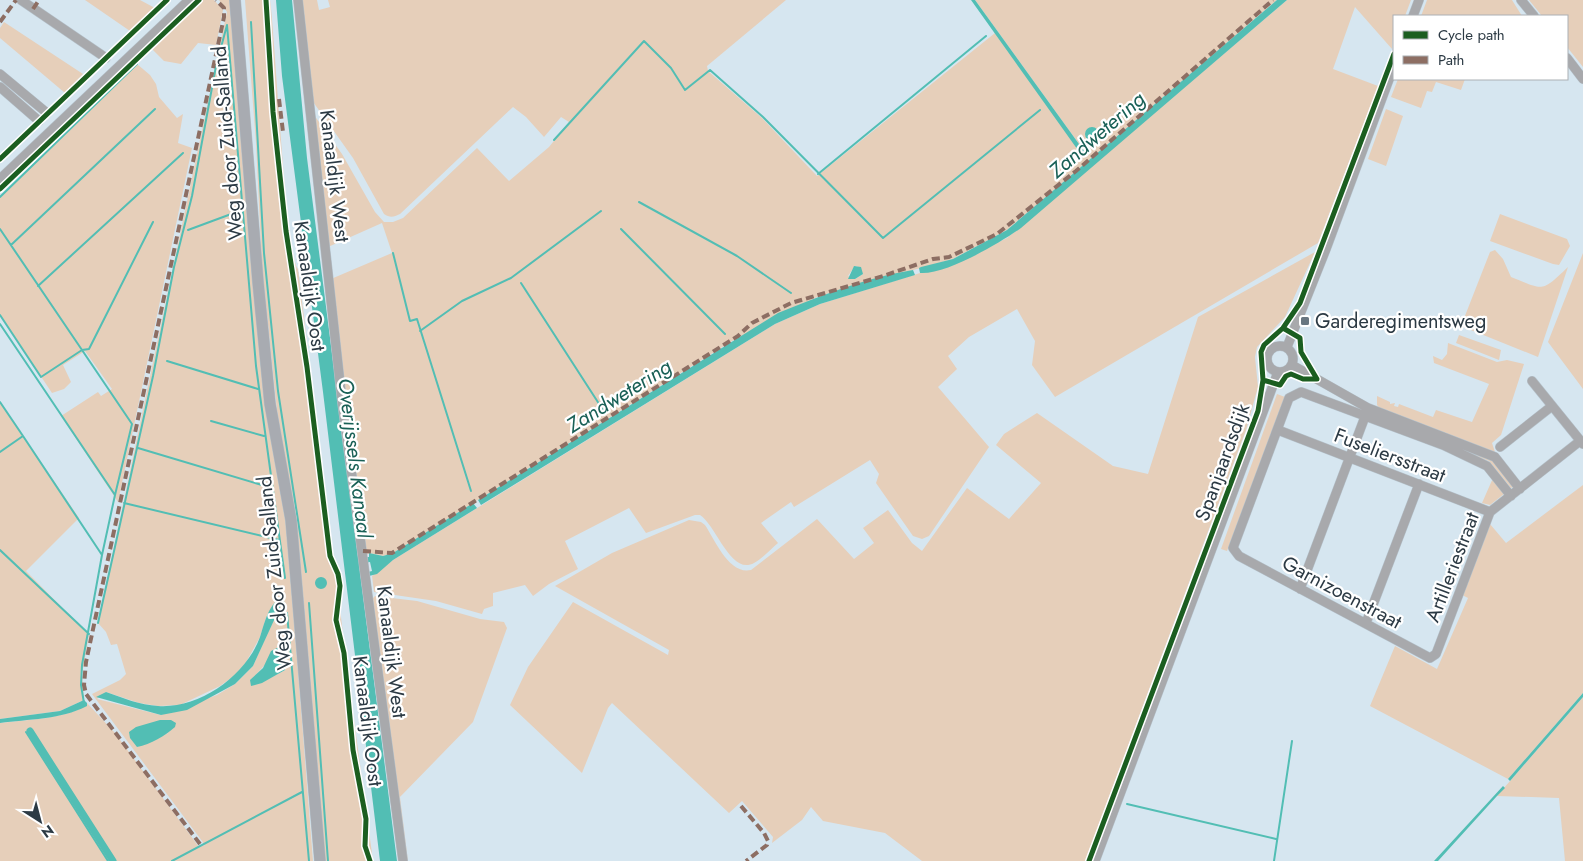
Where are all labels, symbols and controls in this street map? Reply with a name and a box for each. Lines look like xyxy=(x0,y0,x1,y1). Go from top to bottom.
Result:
legend xyxy=(1393,15,1568,80)
text: Cycle path xyxy=(1438,24,1505,46)
street label: Weg door Zuid-Salland xyxy=(205,45,250,241)
text: Path xyxy=(1438,49,1464,71)
water label: Zandwetering xyxy=(1041,84,1152,186)
street label: Kanaaldijk West xyxy=(312,108,357,244)
street label: Kanaaldijk Oost xyxy=(286,219,333,353)
place label: Garderegimentsweg xyxy=(1315,307,1486,336)
marker: Garderegimentsweg xyxy=(1299,315,1311,327)
water label: Zandwetering xyxy=(560,352,678,441)
water label: Overijssels Kanaal xyxy=(330,376,380,541)
street label: Spanjaardsdijk xyxy=(1188,399,1257,525)
street label: Fuseliersstraat xyxy=(1330,421,1450,490)
street label: Weg door Zuid-Salland xyxy=(250,475,299,671)
street label: Artilleriestraat xyxy=(1418,508,1487,626)
street label: Garnizoenstraat xyxy=(1277,549,1407,636)
street label: Kanaaldijk West xyxy=(369,584,414,720)
street label: Kanaaldijk Oost xyxy=(345,654,390,788)
north arrow xyxy=(15,796,65,846)
text: N xyxy=(37,820,58,843)

